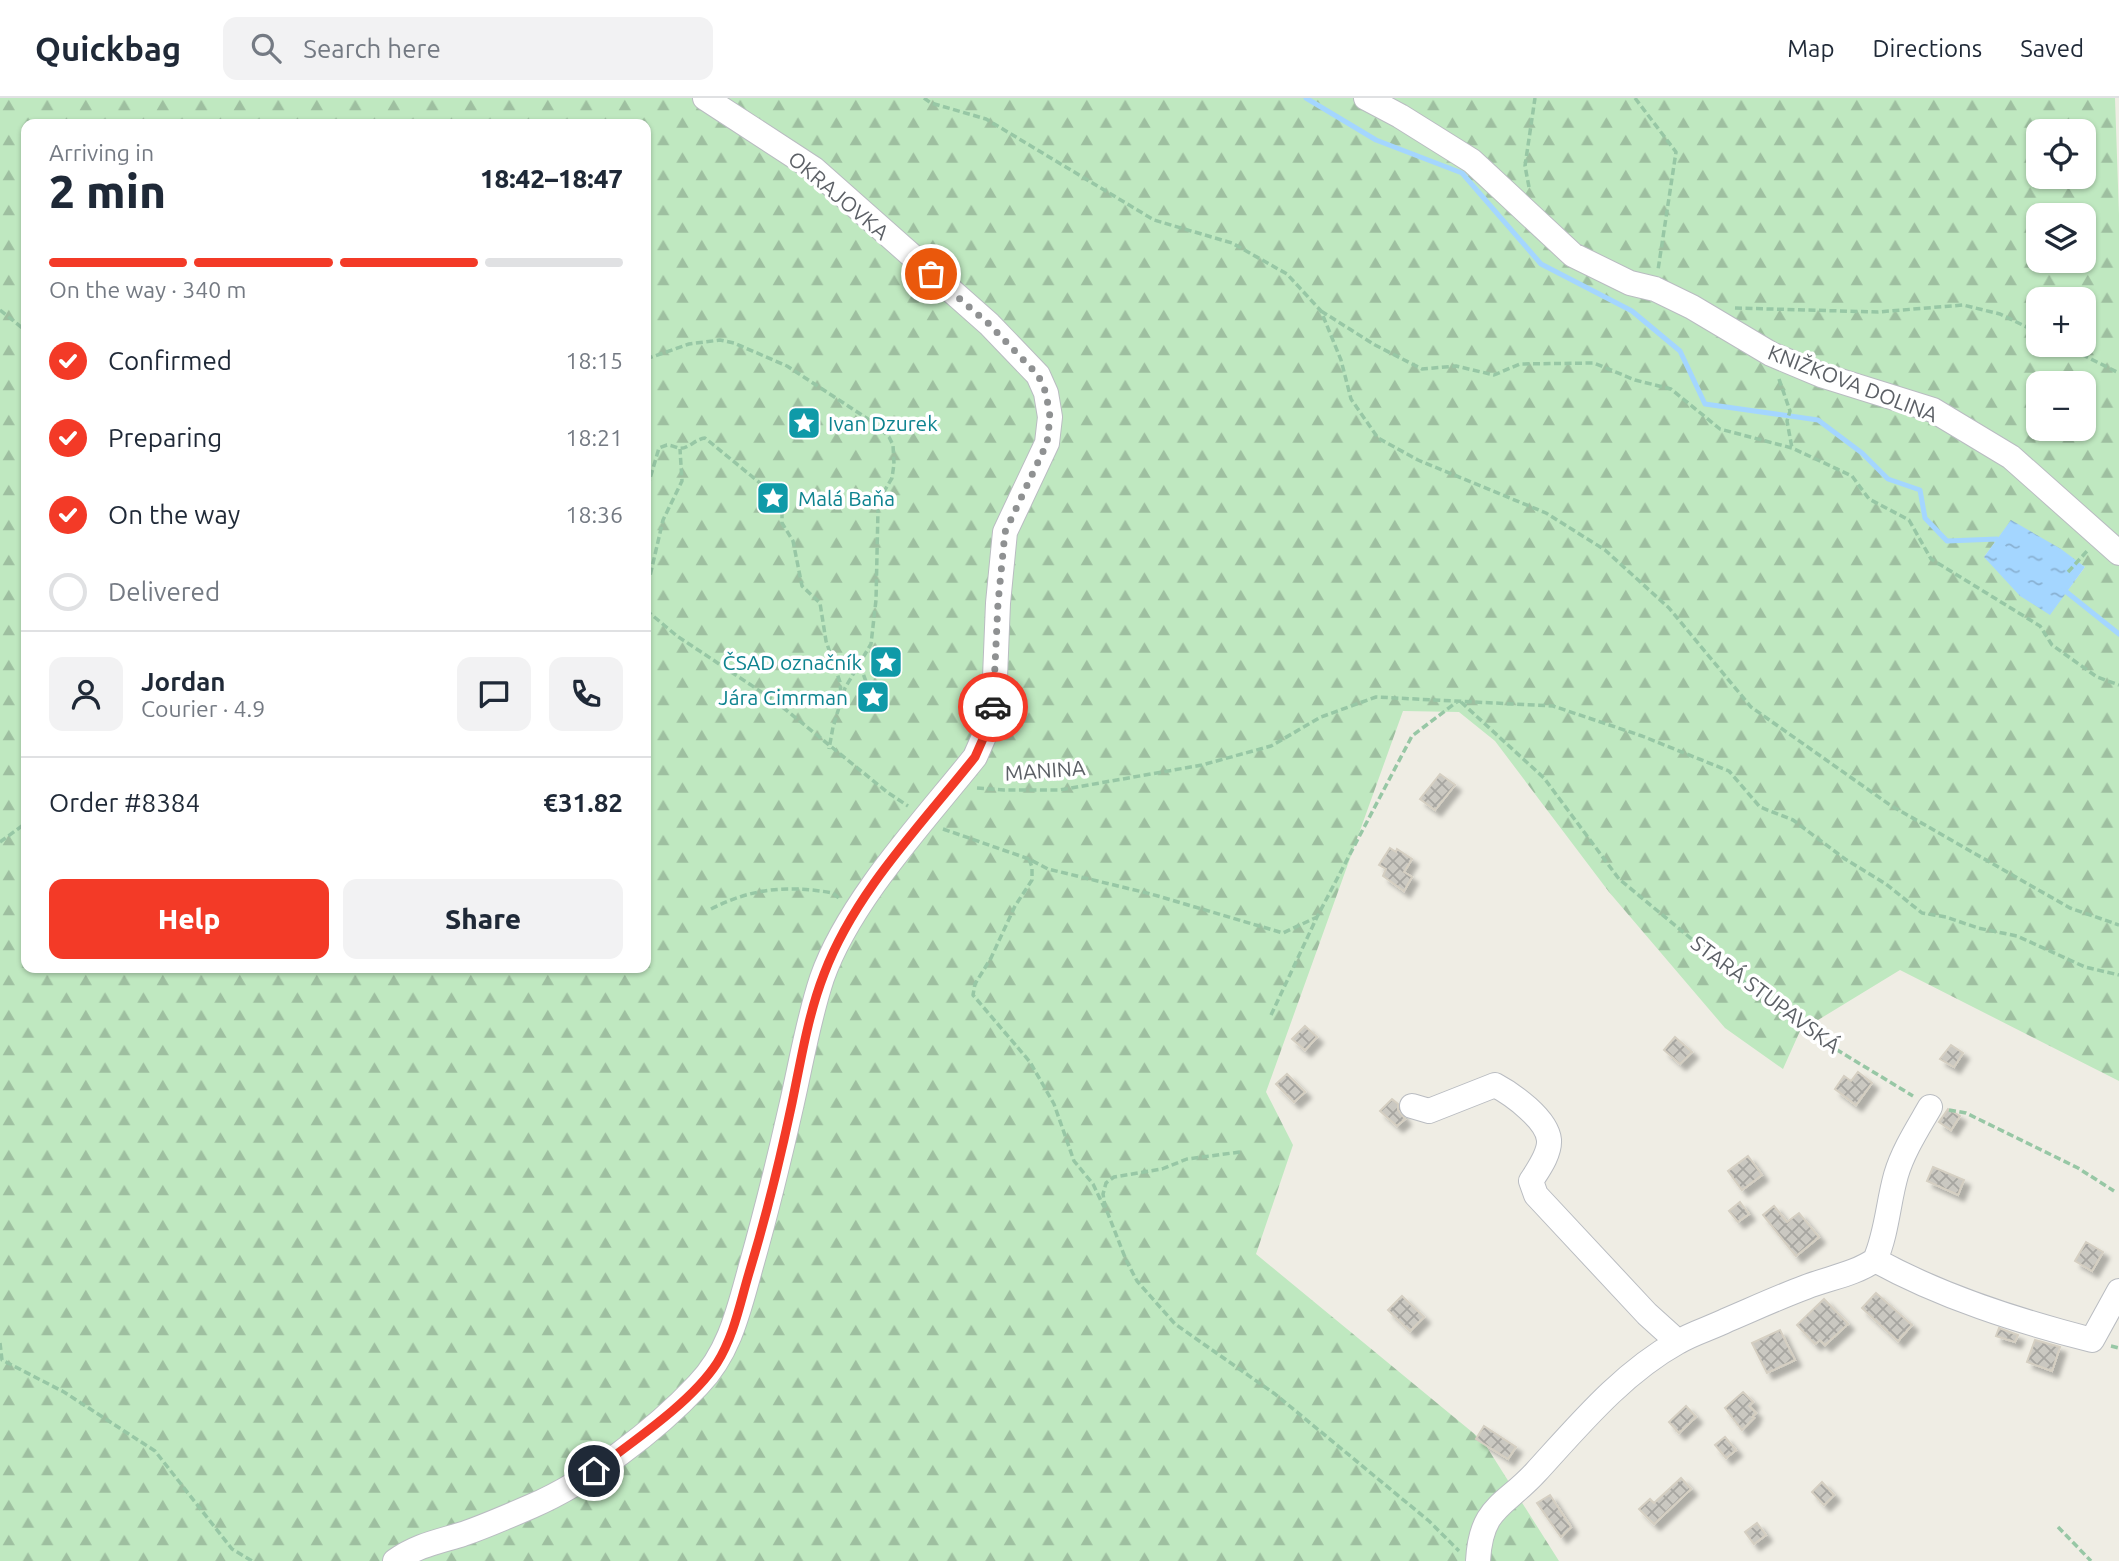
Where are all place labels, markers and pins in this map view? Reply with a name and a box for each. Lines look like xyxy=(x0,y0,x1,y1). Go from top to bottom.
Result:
pin xyxy=(901,244,961,304)
place icon: Ivan Dzurek xyxy=(785,404,823,442)
place label: Ivan Dzurek xyxy=(828,411,938,435)
place icon: Malá Baňa xyxy=(754,479,792,517)
place label: Malá Baňa xyxy=(798,486,895,510)
place icon: ČSAD označník xyxy=(867,643,905,681)
place label: ČSAD označník xyxy=(723,650,862,674)
place icon: Jára Cimrman xyxy=(854,678,892,716)
place label: Jára Cimrman xyxy=(718,685,848,709)
pin xyxy=(564,1441,624,1501)

